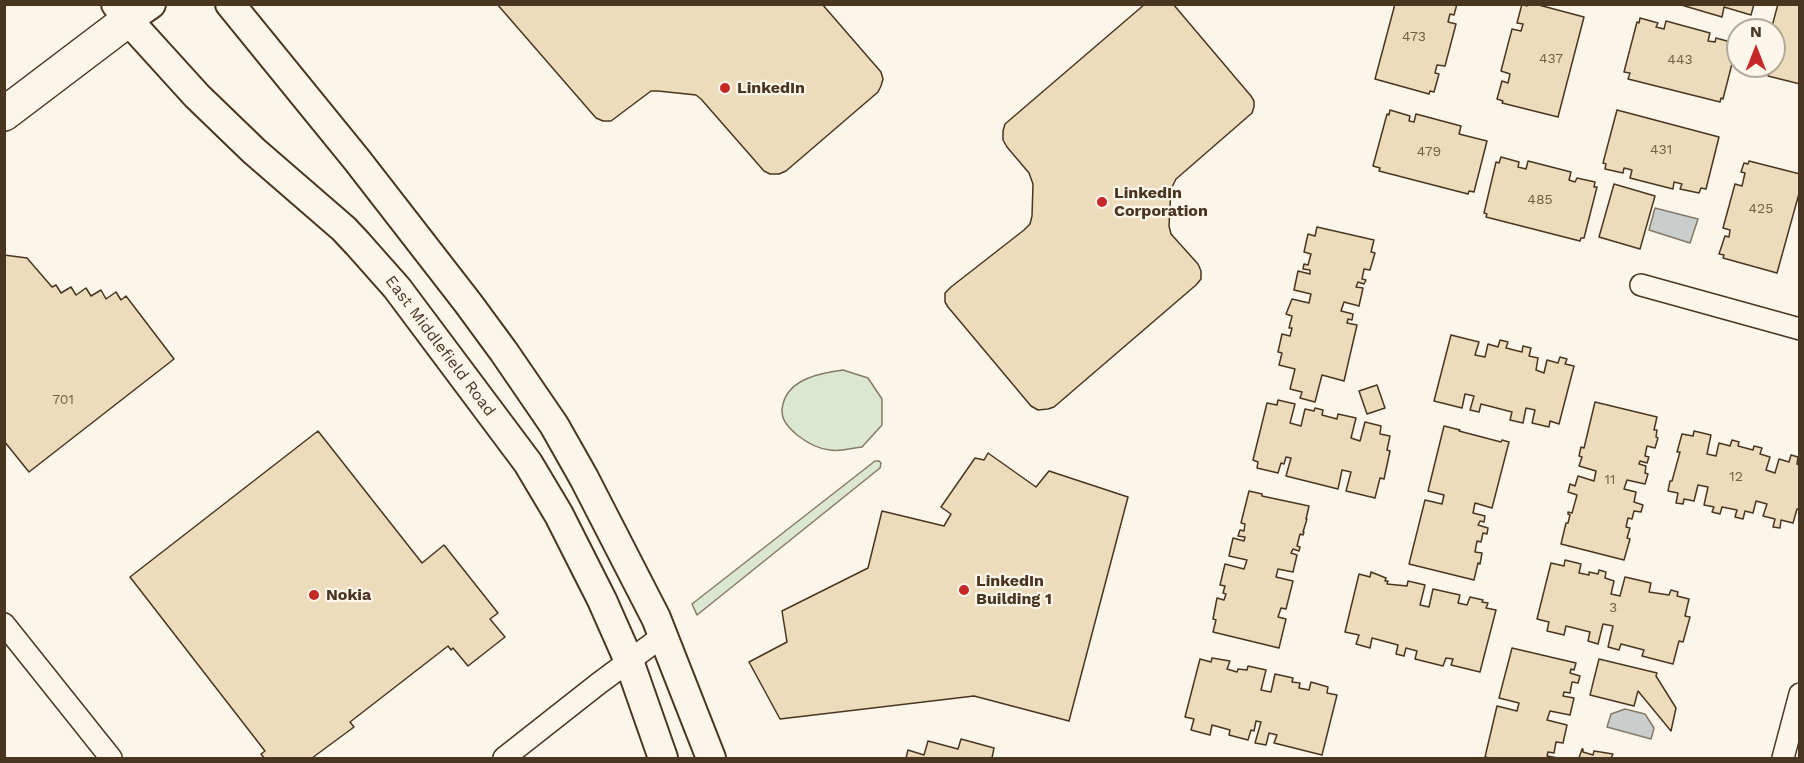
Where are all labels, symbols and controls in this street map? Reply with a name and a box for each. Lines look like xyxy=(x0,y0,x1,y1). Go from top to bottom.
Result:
north arrow xyxy=(1726,18,1786,78)
text: N xyxy=(1750,22,1762,41)
house number: 473 xyxy=(1402,29,1426,45)
house number: 437 xyxy=(1539,51,1563,67)
house number: 443 xyxy=(1667,52,1693,68)
place label: LinkedIn xyxy=(737,78,805,98)
marker: LinkedIn xyxy=(718,81,732,95)
house number: 431 xyxy=(1650,142,1672,158)
house number: 479 xyxy=(1417,144,1441,160)
place label: LinkedIn Corporation xyxy=(1114,183,1208,221)
house number: 485 xyxy=(1527,192,1553,208)
marker: LinkedIn Corporation xyxy=(1095,195,1109,209)
house number: 425 xyxy=(1749,201,1773,217)
street label: East Middlefield Road xyxy=(381,272,499,420)
house number: 701 xyxy=(52,392,74,408)
house number: 12 xyxy=(1729,469,1743,485)
house number: 11 xyxy=(1605,472,1615,488)
place label: LinkedIn Building 1 xyxy=(976,571,1052,609)
marker: LinkedIn Building 1 xyxy=(957,583,971,597)
place label: Nokia xyxy=(326,585,371,605)
marker: Nokia xyxy=(307,588,321,602)
house number: 3 xyxy=(1609,600,1617,616)

